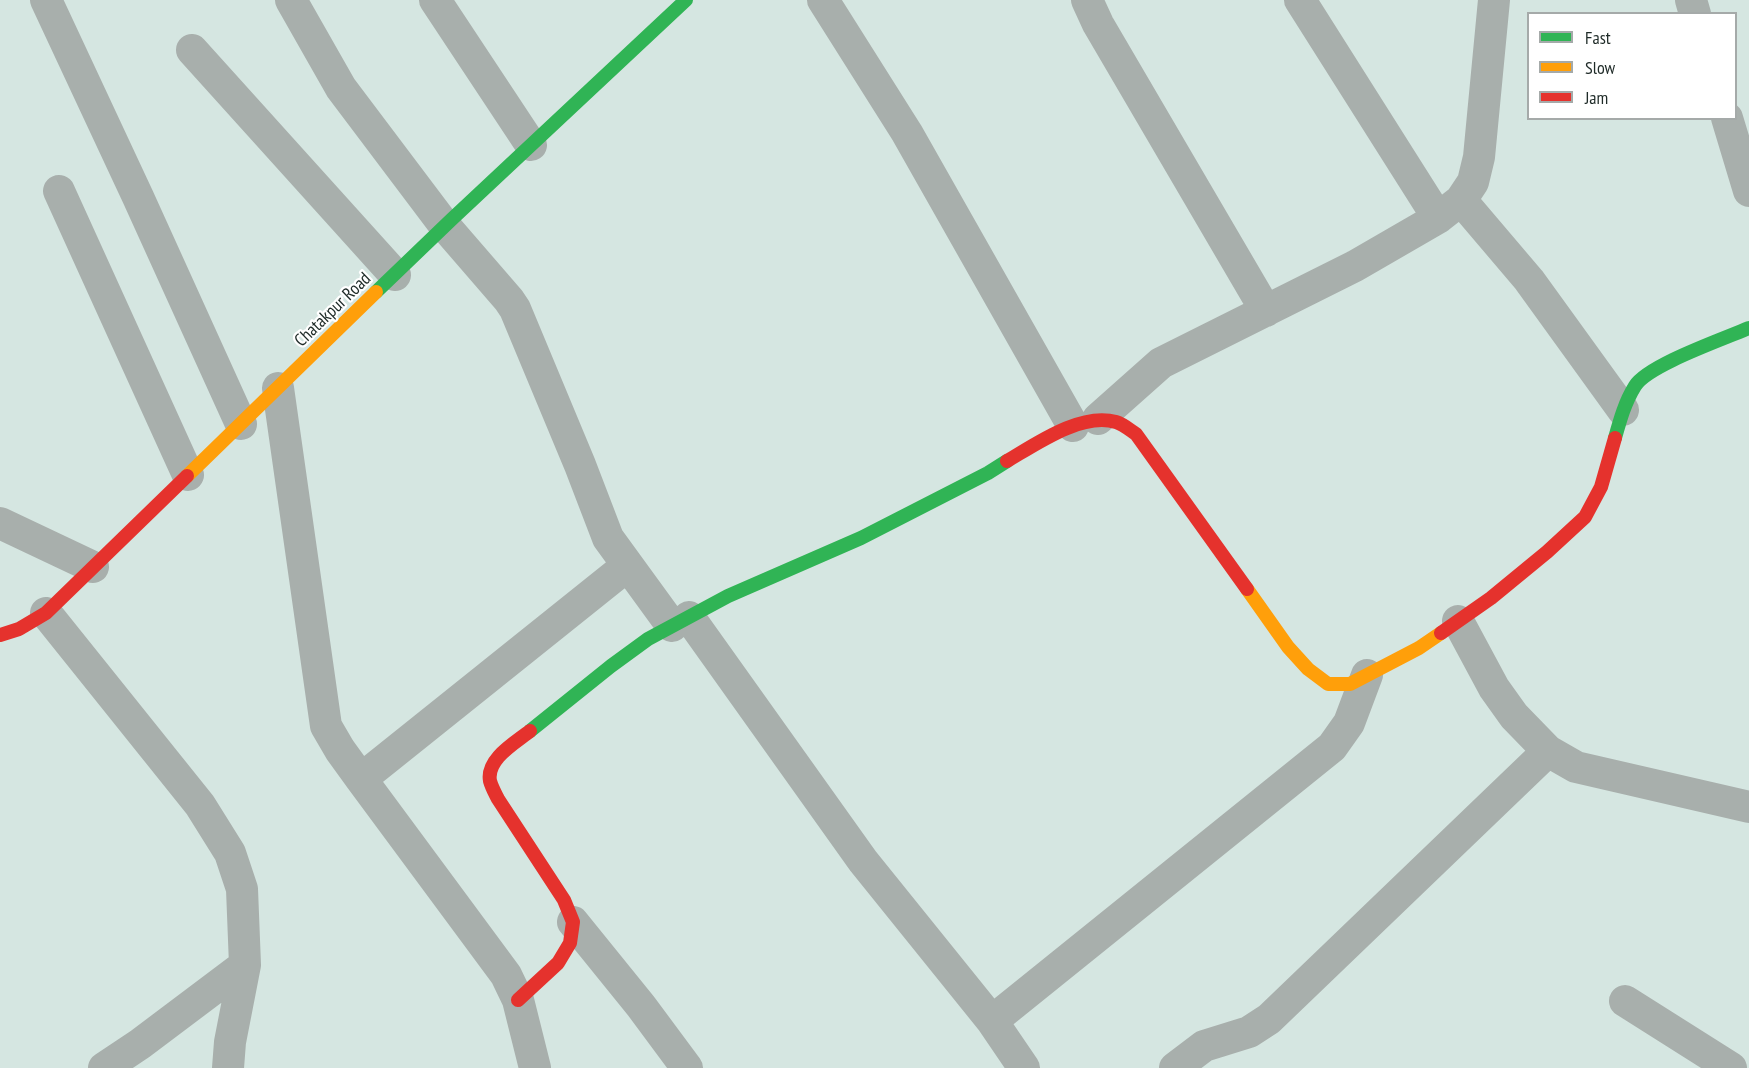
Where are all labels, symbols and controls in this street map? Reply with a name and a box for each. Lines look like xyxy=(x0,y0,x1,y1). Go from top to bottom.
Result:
legend xyxy=(1527,12,1737,120)
text: Fast xyxy=(1585,26,1611,49)
text: Slow xyxy=(1585,56,1615,79)
text: Jam xyxy=(1585,86,1608,109)
street label: Chatakpur Road xyxy=(290,268,376,352)

